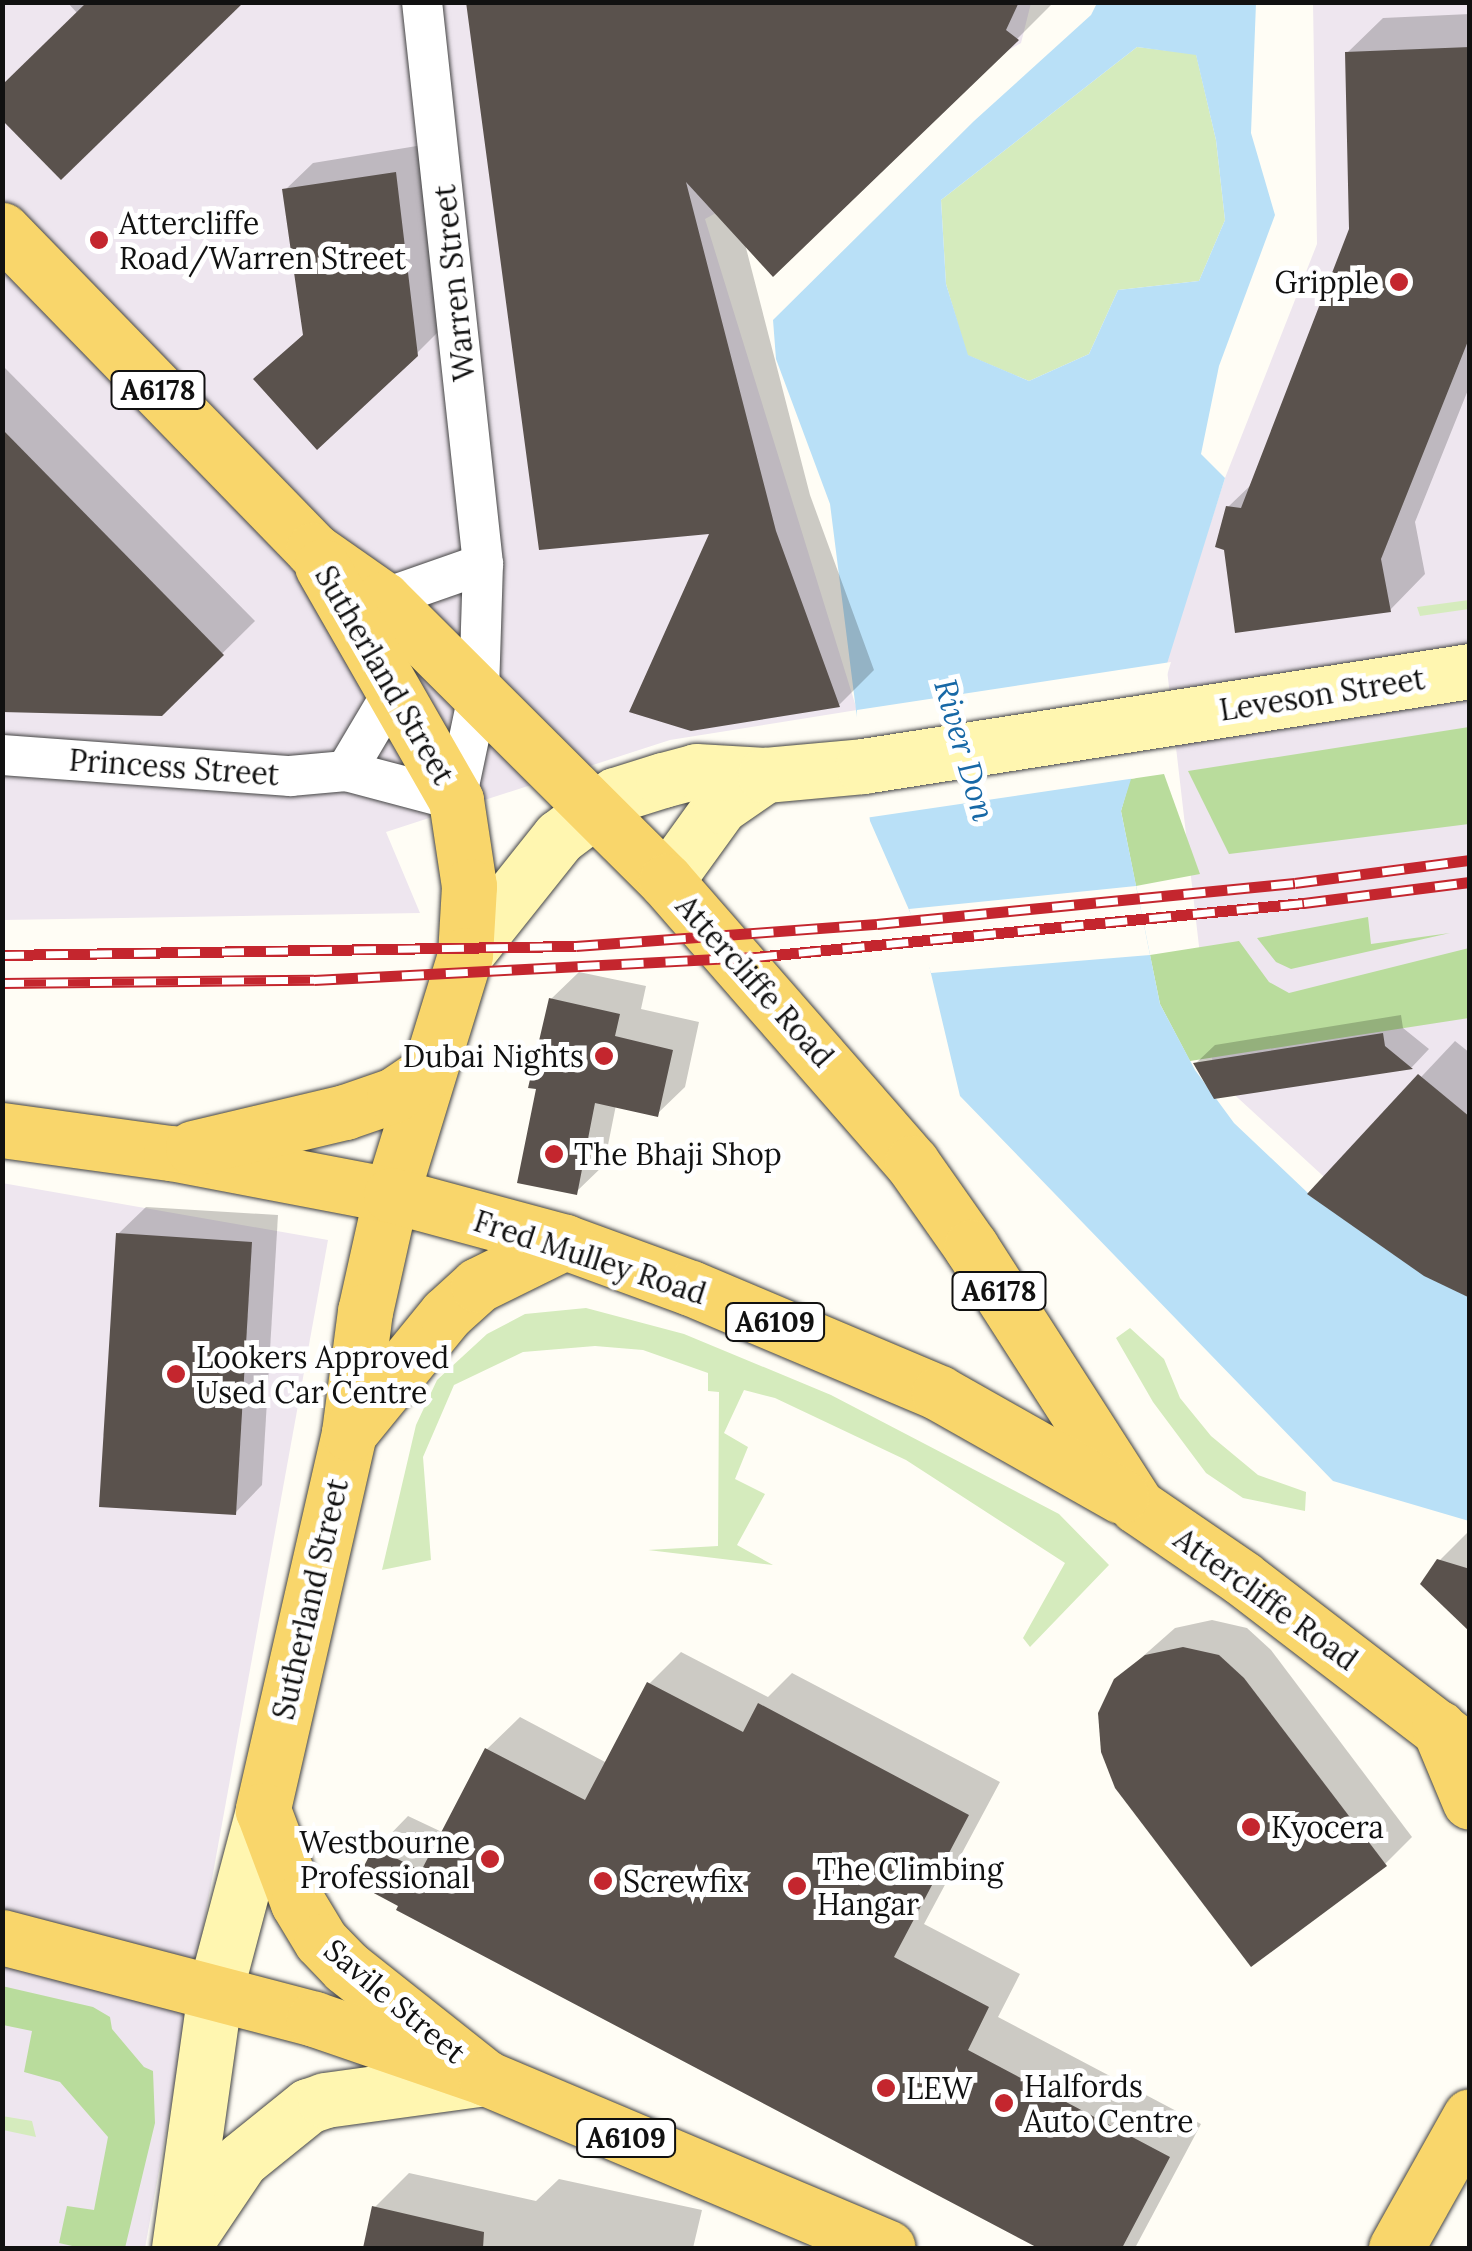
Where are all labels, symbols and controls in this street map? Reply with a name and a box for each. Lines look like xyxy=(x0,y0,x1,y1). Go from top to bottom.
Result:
street label: Warren Street xyxy=(426,183,482,383)
place label: Attercliffe Road/Warren Street xyxy=(119,205,406,276)
marker: Attercliffe Road/Warren Street xyxy=(88,229,110,251)
place label: Gripple xyxy=(1275,264,1379,300)
marker: Gripple xyxy=(1388,271,1410,293)
road number: A6178 xyxy=(108,367,208,413)
street label: Sutherland Street xyxy=(308,559,462,791)
street label: Leveson Street xyxy=(1217,660,1427,728)
water label: River Don xyxy=(926,675,1002,825)
street label: Princess Street xyxy=(68,742,280,792)
street label: Attercliffe Road xyxy=(669,888,841,1074)
place label: Dubai Nights xyxy=(403,1038,584,1074)
marker: Dubai Nights xyxy=(593,1045,615,1067)
place label: The Bhaji Shop xyxy=(574,1136,782,1172)
marker: The Bhaji Shop xyxy=(543,1143,565,1165)
street label: Fred Mulley Road xyxy=(469,1202,711,1312)
road number: A6178 xyxy=(949,1268,1049,1314)
road number: A6109 xyxy=(725,1299,825,1345)
place label: Lookers Approved Used Car Centre xyxy=(196,1339,449,1410)
marker: Lookers Approved Used Car Centre xyxy=(165,1363,187,1385)
street label: Sutherland Street xyxy=(265,1475,355,1723)
street label: Attercliffe Road xyxy=(1167,1520,1365,1678)
place label: Kyocera xyxy=(1271,1809,1384,1845)
marker: Kyocera xyxy=(1240,1816,1262,1838)
place label: Westbourne Professional xyxy=(299,1824,470,1894)
marker: Westbourne Professional xyxy=(479,1848,501,1870)
place label: The Climbing Hangar xyxy=(817,1851,1003,1922)
place label: Screwfix xyxy=(623,1863,744,1899)
marker: Screwfix xyxy=(592,1870,614,1892)
marker: The Climbing Hangar xyxy=(786,1875,808,1897)
street label: Savile Street xyxy=(317,1932,473,2070)
place label: Halfords Auto Centre xyxy=(1024,2068,1194,2138)
place label: LEW xyxy=(906,2070,972,2106)
marker: LEW xyxy=(875,2077,897,2099)
marker: Halfords Auto Centre xyxy=(993,2092,1015,2114)
road number: A6109 xyxy=(576,2115,676,2161)

